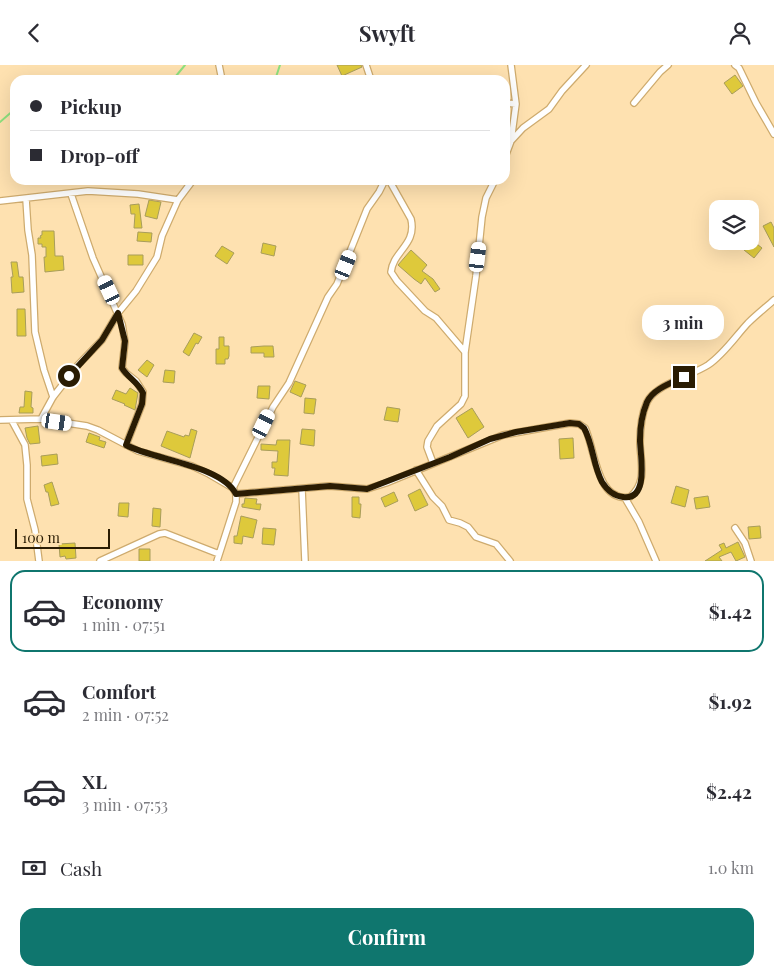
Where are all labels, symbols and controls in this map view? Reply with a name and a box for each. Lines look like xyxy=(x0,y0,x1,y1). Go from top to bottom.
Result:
text: Swyft xyxy=(359,18,415,48)
icon: back xyxy=(20,19,48,47)
icon: person xyxy=(726,19,754,47)
text: Pickup xyxy=(60,93,122,119)
text: Drop-off xyxy=(60,142,138,168)
map controls xyxy=(709,200,759,250)
button: layers xyxy=(709,200,759,250)
car xyxy=(468,241,487,273)
car xyxy=(333,248,358,282)
car xyxy=(95,273,122,307)
callout: 3 min xyxy=(643,305,725,339)
text: 3 min xyxy=(663,312,703,333)
route start xyxy=(58,365,80,387)
route end xyxy=(673,366,695,388)
car xyxy=(250,407,277,441)
car xyxy=(41,412,72,432)
scale bar xyxy=(15,526,110,549)
text: 100 m xyxy=(22,528,60,547)
text: Economy xyxy=(82,588,163,614)
icon: car xyxy=(22,589,67,634)
text: $1.42 xyxy=(709,598,752,624)
text: 1 min · 07:51 xyxy=(82,614,165,635)
text: Comfort xyxy=(82,678,156,704)
icon: car xyxy=(22,679,67,724)
text: $1.92 xyxy=(708,688,752,714)
text: 2 min · 07:52 xyxy=(82,704,169,725)
text: XL xyxy=(82,768,107,794)
icon: car xyxy=(22,769,67,814)
text: $2.42 xyxy=(706,778,752,804)
text: 3 min · 07:53 xyxy=(82,794,168,815)
icon: cash xyxy=(20,854,48,882)
text: Cash xyxy=(60,855,102,881)
text: 1.0 km xyxy=(708,857,754,878)
button: Confirm xyxy=(20,908,754,966)

